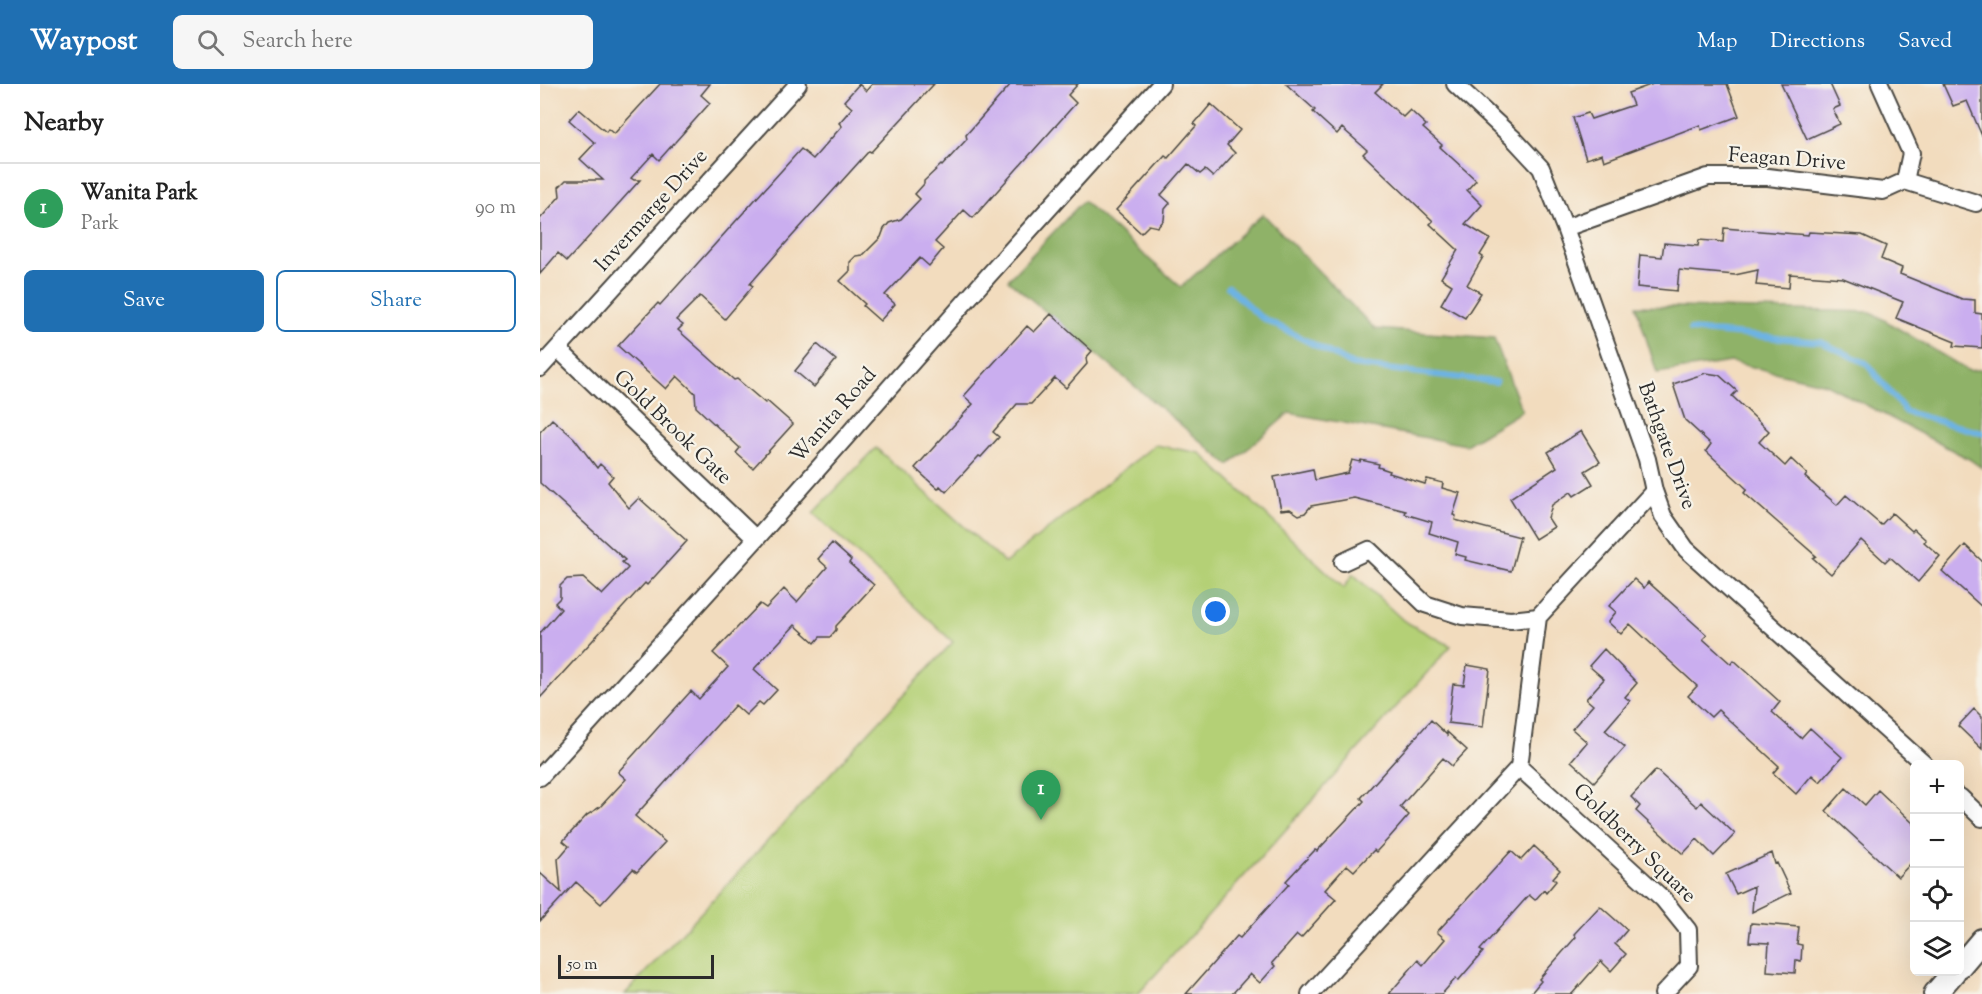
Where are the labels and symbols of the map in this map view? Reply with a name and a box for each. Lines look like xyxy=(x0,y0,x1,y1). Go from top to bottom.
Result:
street label: Feagan Drive xyxy=(1727,141,1847,179)
street label: Invermarge Drive xyxy=(589,143,715,279)
street label: Wanita Road xyxy=(784,361,884,471)
street label: Gold Brook Gate xyxy=(606,364,738,492)
street label: Bathgate Drive xyxy=(1629,378,1703,514)
your location xyxy=(1201,597,1230,626)
pin: 1 xyxy=(1022,770,1060,820)
street label: Goldberry Square xyxy=(1566,777,1702,911)
scale bar xyxy=(558,952,714,980)

